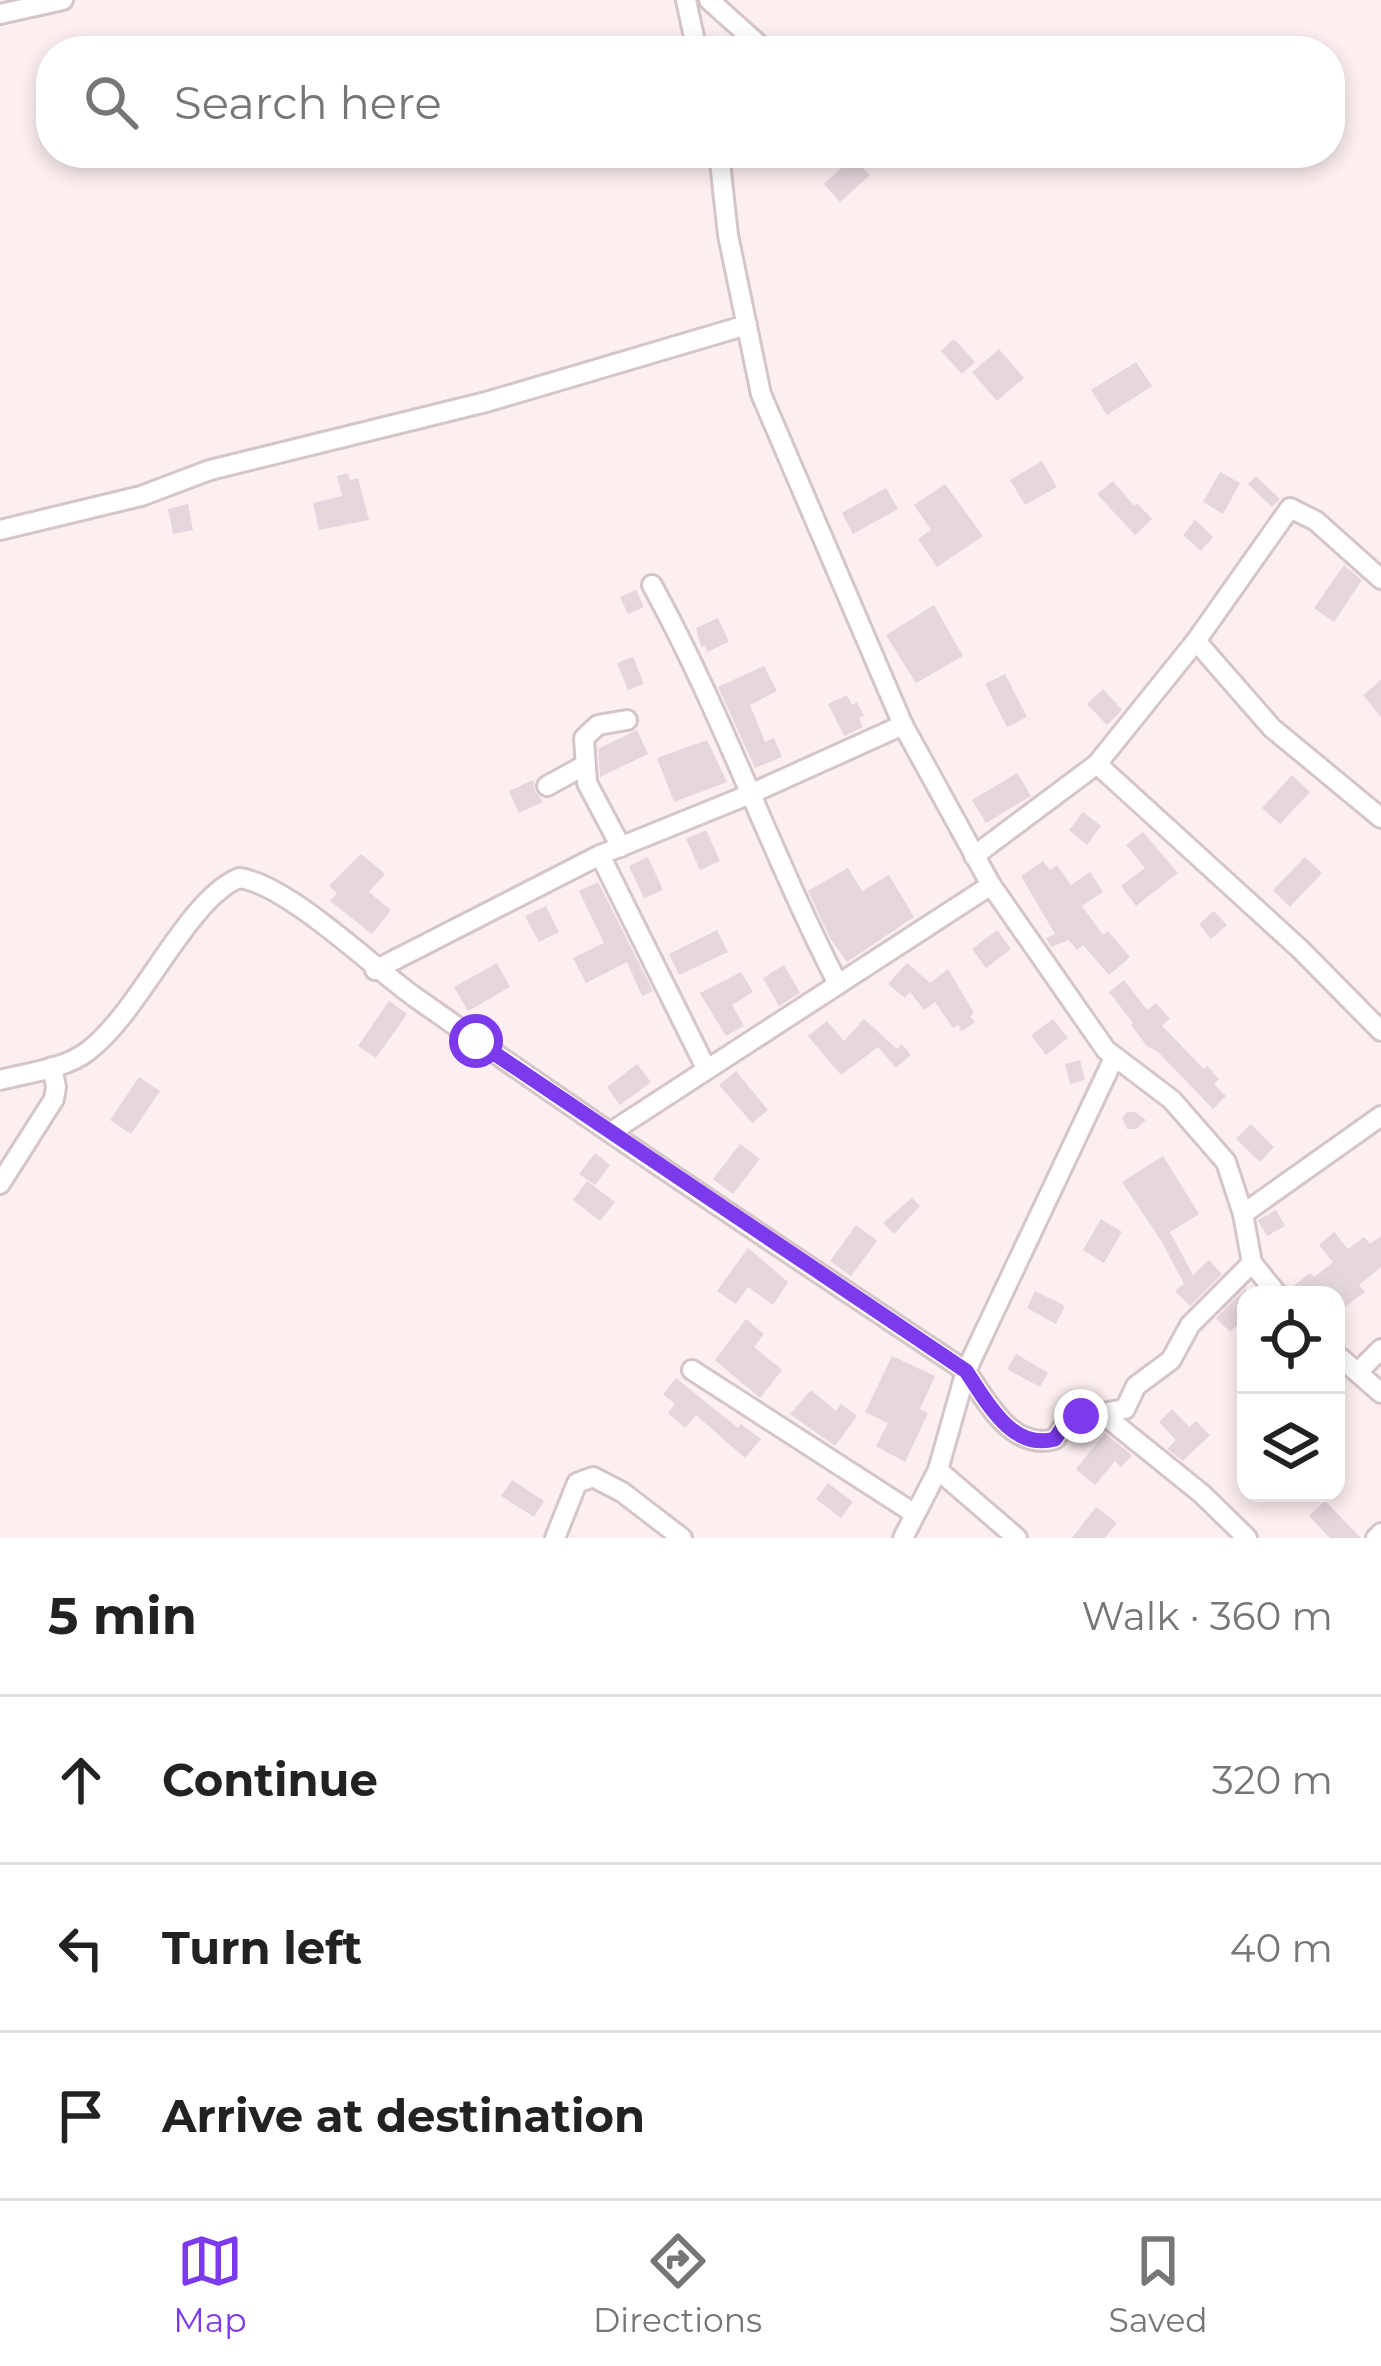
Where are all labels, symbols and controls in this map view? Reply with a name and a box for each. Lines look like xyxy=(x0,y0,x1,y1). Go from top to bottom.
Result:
search box xyxy=(36,36,1345,168)
icon: search xyxy=(78,69,144,135)
text: Search here xyxy=(174,75,442,130)
route start xyxy=(449,1014,503,1068)
map controls xyxy=(1237,1286,1345,1502)
button: locate xyxy=(1237,1286,1345,1394)
route end xyxy=(1054,1389,1108,1443)
button: layers xyxy=(1237,1394,1345,1502)
text: 5 min xyxy=(48,1585,197,1647)
text: Walk · 360 m xyxy=(1082,1592,1333,1640)
icon: ahead xyxy=(48,1747,114,1813)
text: Continue xyxy=(162,1752,378,1807)
text: 320 m xyxy=(1212,1756,1333,1804)
icon: left xyxy=(48,1915,114,1981)
text: Turn left xyxy=(162,1920,362,1975)
text: 40 m xyxy=(1230,1924,1333,1972)
icon: arrive xyxy=(48,2083,114,2149)
text: Arrive at destination xyxy=(162,2088,645,2143)
tab: Map xyxy=(173,2228,247,2340)
tab: Directions xyxy=(593,2228,762,2340)
tab: Saved xyxy=(1109,2228,1208,2340)

